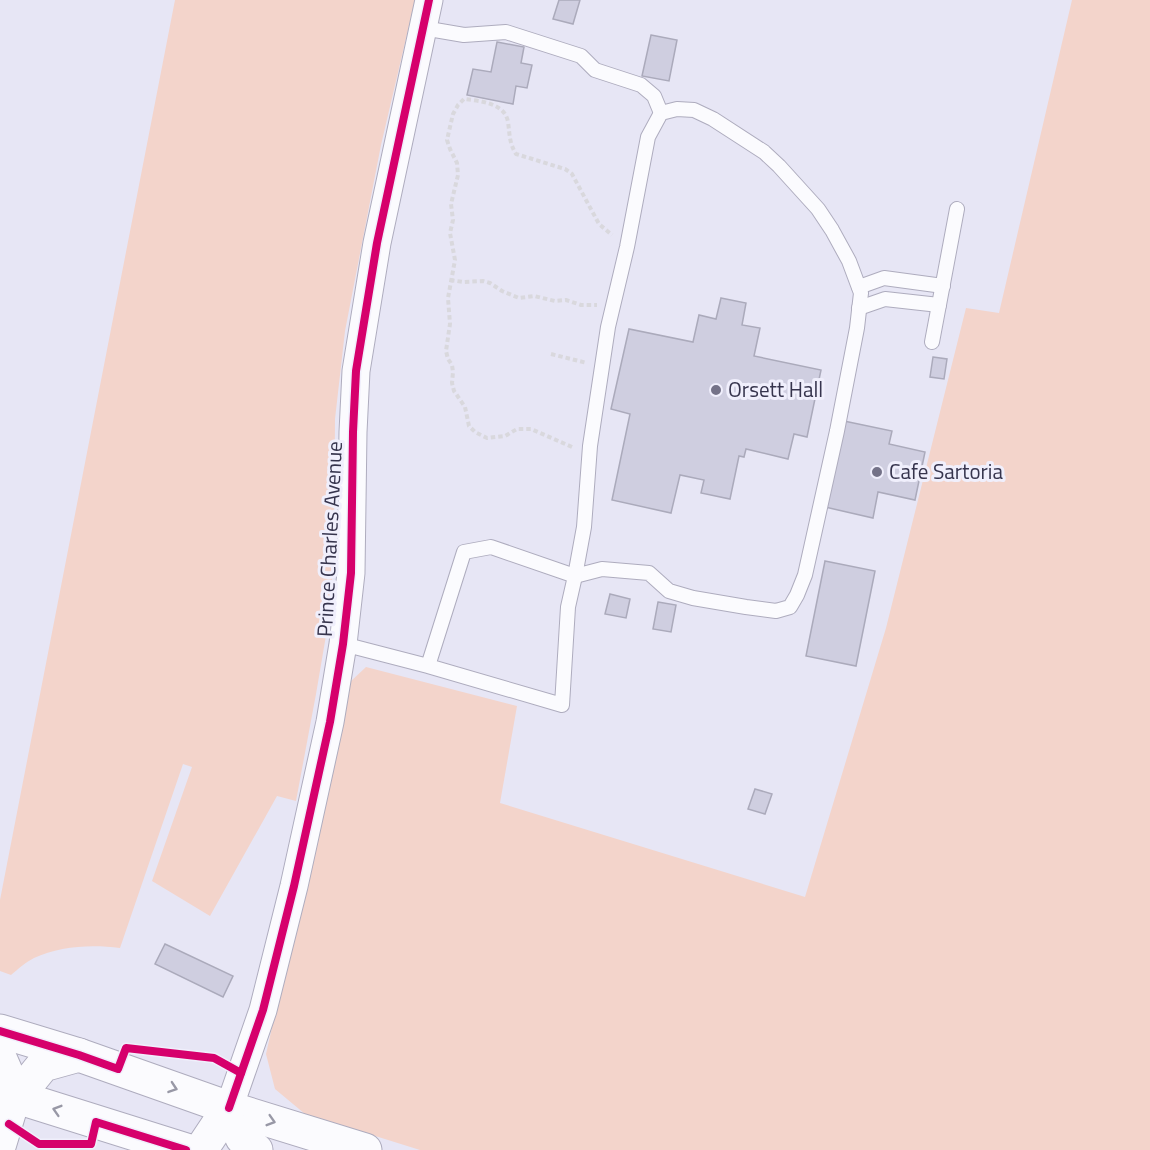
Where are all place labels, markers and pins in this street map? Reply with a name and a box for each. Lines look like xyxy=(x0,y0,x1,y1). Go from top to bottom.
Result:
place label: Orsett Hall xyxy=(728,373,823,405)
marker: Orsett Hall xyxy=(709,383,723,397)
place label: Cafe Sartoria xyxy=(889,455,1003,487)
marker: Cafe Sartoria xyxy=(870,465,884,479)

